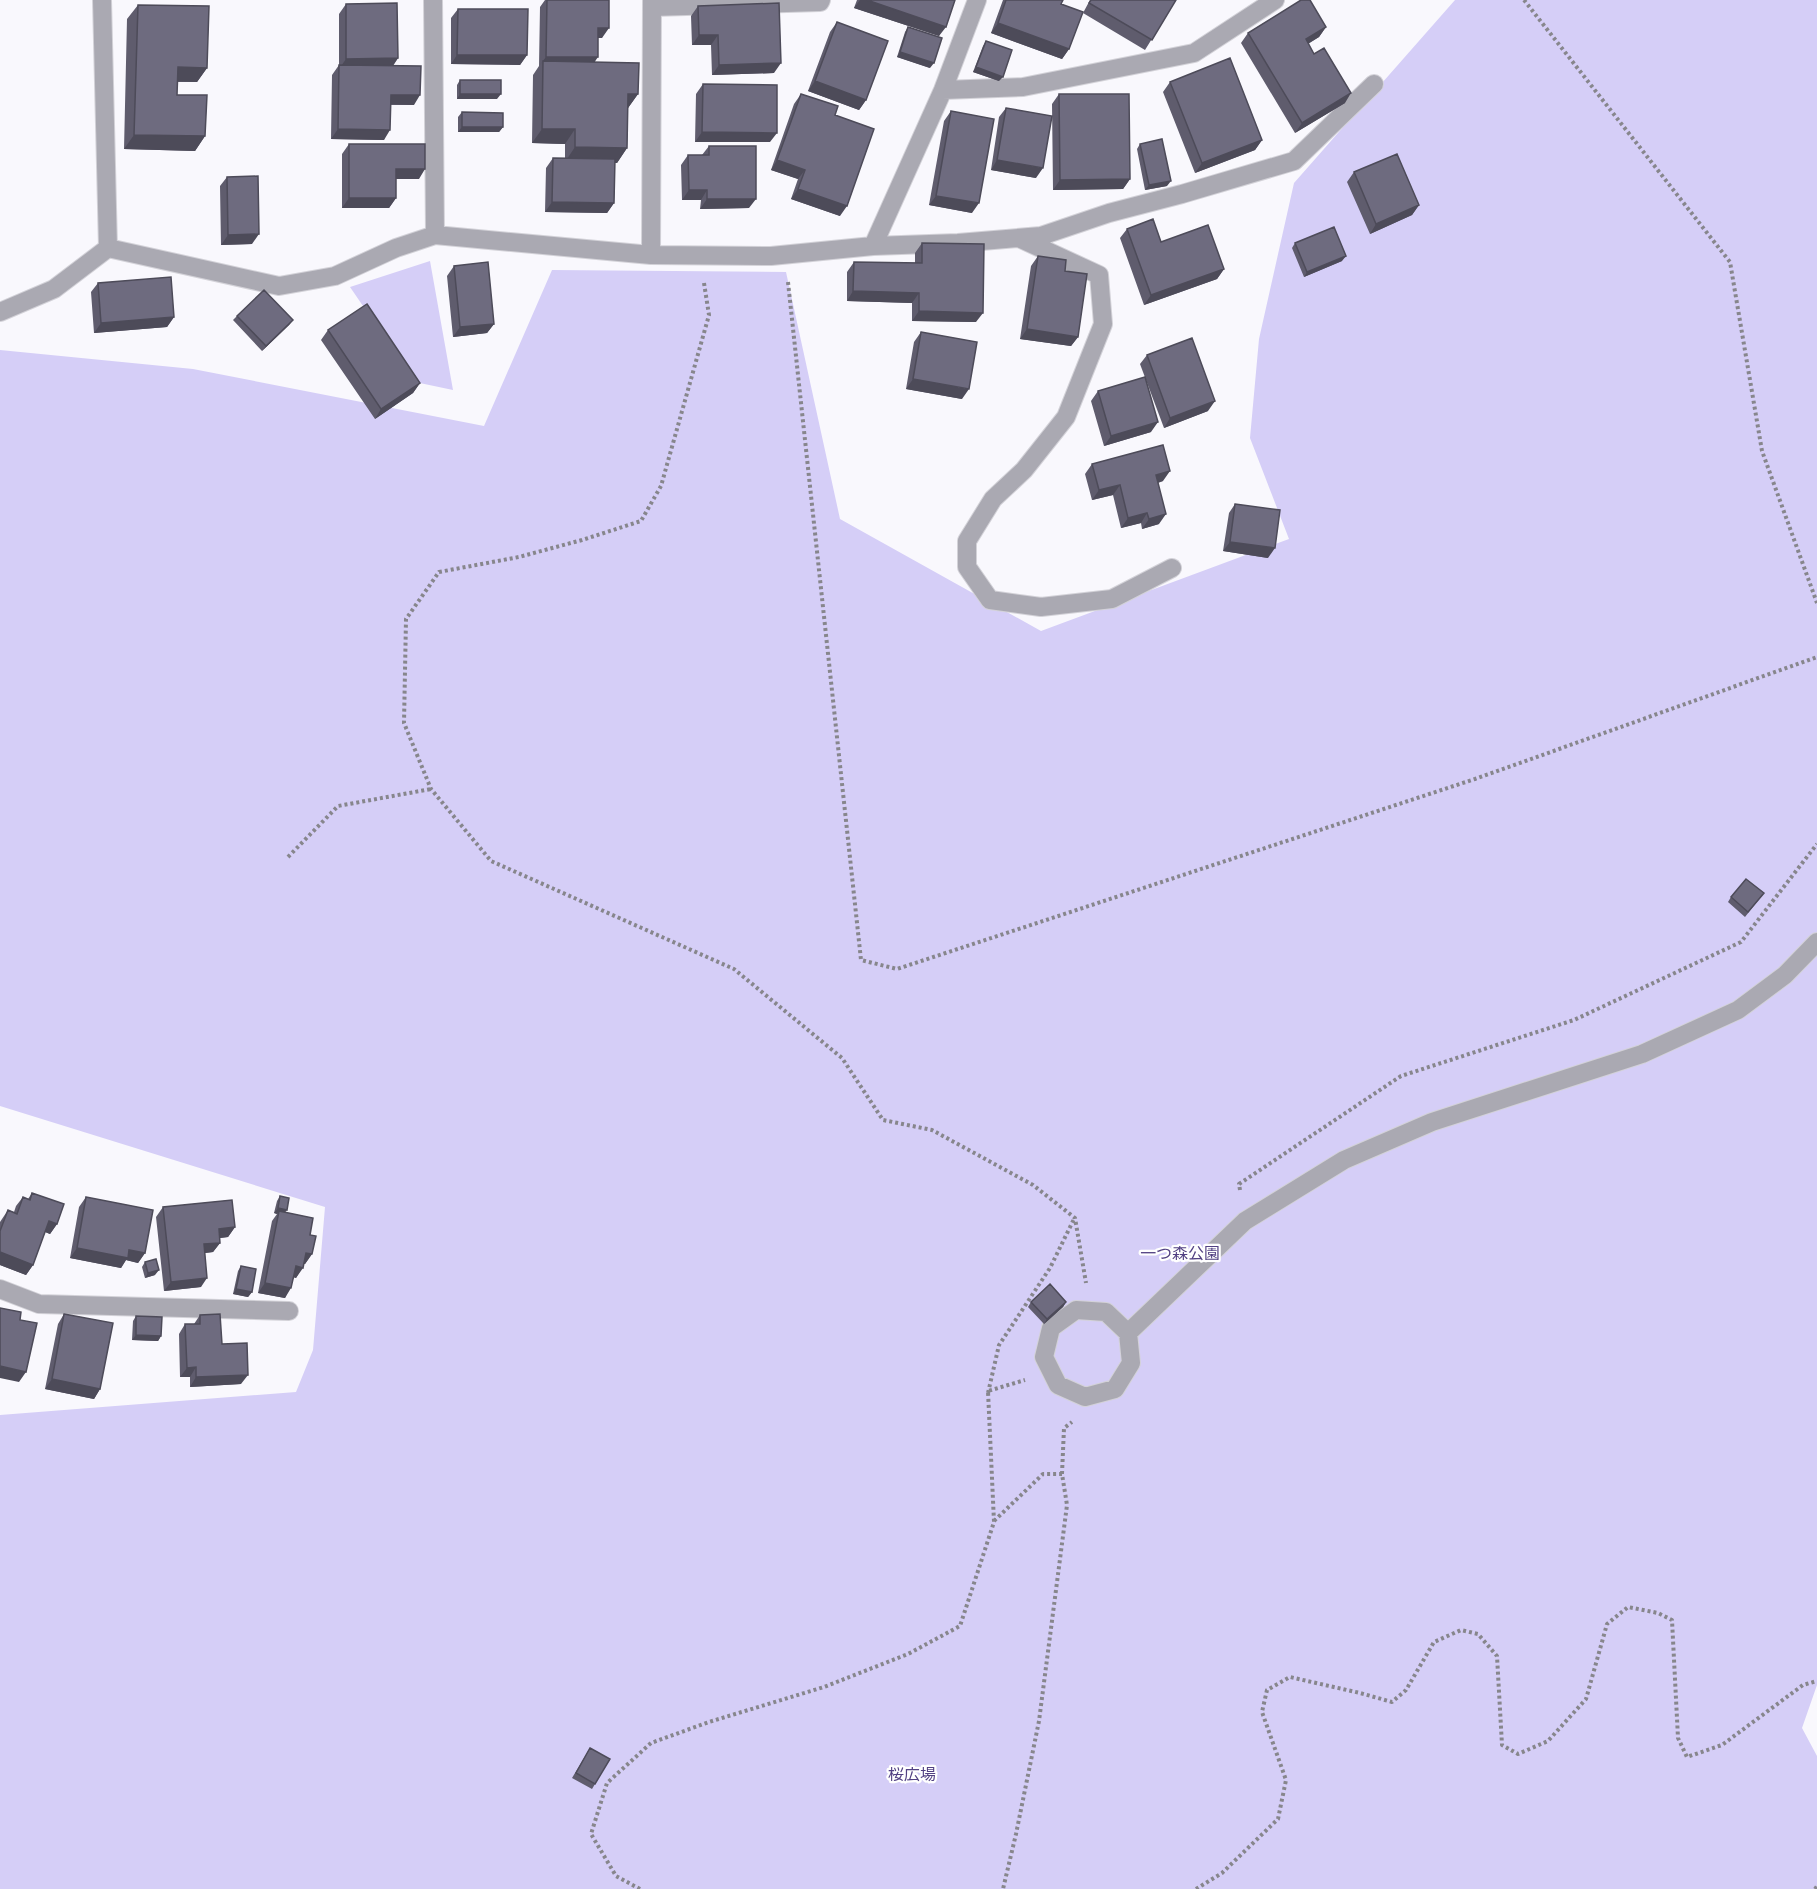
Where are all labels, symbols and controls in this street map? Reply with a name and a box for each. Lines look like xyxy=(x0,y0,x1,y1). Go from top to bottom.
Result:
park label: 一つ森公園 xyxy=(1140,1243,1220,1264)
park label: 桜広場 xyxy=(888,1764,936,1785)

